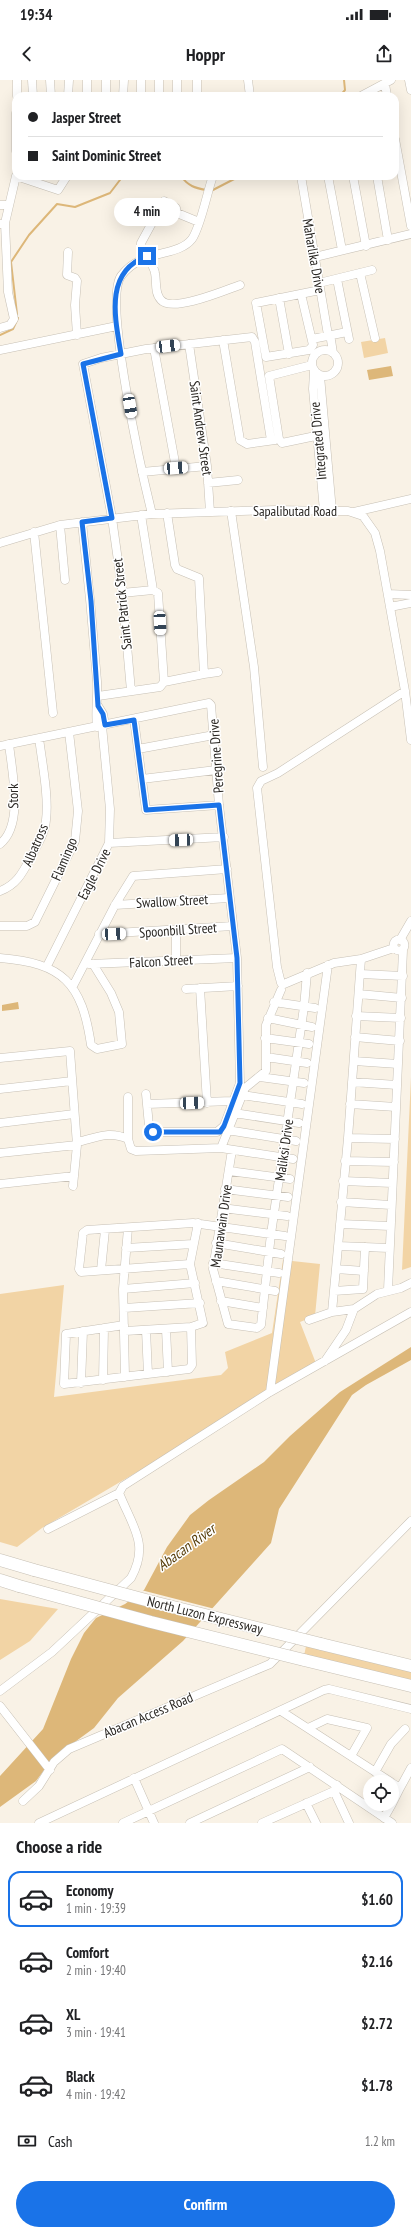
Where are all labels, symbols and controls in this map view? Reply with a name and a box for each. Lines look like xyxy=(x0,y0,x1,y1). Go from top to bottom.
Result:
text: 19:34 xyxy=(20,5,52,24)
icon: back xyxy=(16,43,38,65)
text: Hoppr xyxy=(186,43,225,66)
icon: share xyxy=(373,43,395,65)
text: Jasper Street xyxy=(52,108,121,127)
text: Saint Dominic Street xyxy=(52,146,161,165)
callout: 4 min xyxy=(114,198,180,226)
text: 4 min xyxy=(134,203,160,220)
street label: Maharlika Drive xyxy=(299,217,329,295)
route end xyxy=(138,247,156,265)
car xyxy=(155,339,181,353)
street label: Saint Andrew Street xyxy=(185,379,217,477)
car xyxy=(122,393,138,419)
street label: Integrated Drive xyxy=(306,401,330,481)
car xyxy=(164,461,188,475)
street label: Sapalibutad Road xyxy=(253,502,337,520)
street label: Saint Patrick Street xyxy=(108,557,136,651)
car xyxy=(153,611,167,635)
street label: Peregrine Drive xyxy=(204,718,228,794)
street label: Stork xyxy=(4,783,22,809)
street label: Albatross xyxy=(18,821,52,869)
car xyxy=(169,834,193,846)
street label: Flamingo xyxy=(47,835,81,883)
street label: Eagle Drive xyxy=(73,845,115,903)
street label: Swallow Street xyxy=(135,890,209,912)
street label: Spoonbill Street xyxy=(139,918,218,942)
car xyxy=(102,927,126,941)
street label: Falcon Street xyxy=(129,950,193,972)
car xyxy=(180,1097,204,1109)
street label: Maliksi Drive xyxy=(271,1118,297,1182)
route start xyxy=(144,1123,162,1141)
street label: Maunawain Drive xyxy=(206,1183,236,1269)
water label: Abacan River xyxy=(153,1518,220,1574)
street label: North Luzon Expressway xyxy=(145,1592,265,1638)
street label: Abacan Access Road xyxy=(100,1688,196,1742)
map controls xyxy=(363,1775,399,1811)
button: locate xyxy=(363,1775,399,1811)
text: Choose a ride xyxy=(16,1835,102,1858)
icon: car xyxy=(18,1881,54,1917)
text: Economy xyxy=(66,1881,114,1900)
text: $1.60 xyxy=(361,1890,393,1909)
text: 1 min · 19:39 xyxy=(66,1900,126,1917)
icon: car xyxy=(18,1943,54,1979)
text: Comfort xyxy=(66,1943,109,1962)
text: $2.16 xyxy=(361,1952,393,1971)
text: 2 min · 19:40 xyxy=(66,1962,126,1979)
icon: car xyxy=(18,2005,54,2041)
text: XL xyxy=(66,2005,80,2024)
text: $2.72 xyxy=(361,2014,393,2033)
text: 3 min · 19:41 xyxy=(66,2024,126,2041)
icon: car xyxy=(18,2067,54,2103)
text: Black xyxy=(66,2067,95,2086)
text: $1.78 xyxy=(361,2076,393,2095)
text: 4 min · 19:42 xyxy=(66,2086,126,2103)
icon: cash xyxy=(16,2130,38,2152)
text: Cash xyxy=(48,2132,72,2151)
text: 1.2 km xyxy=(365,2133,395,2150)
button: Confirm xyxy=(16,2181,395,2227)

